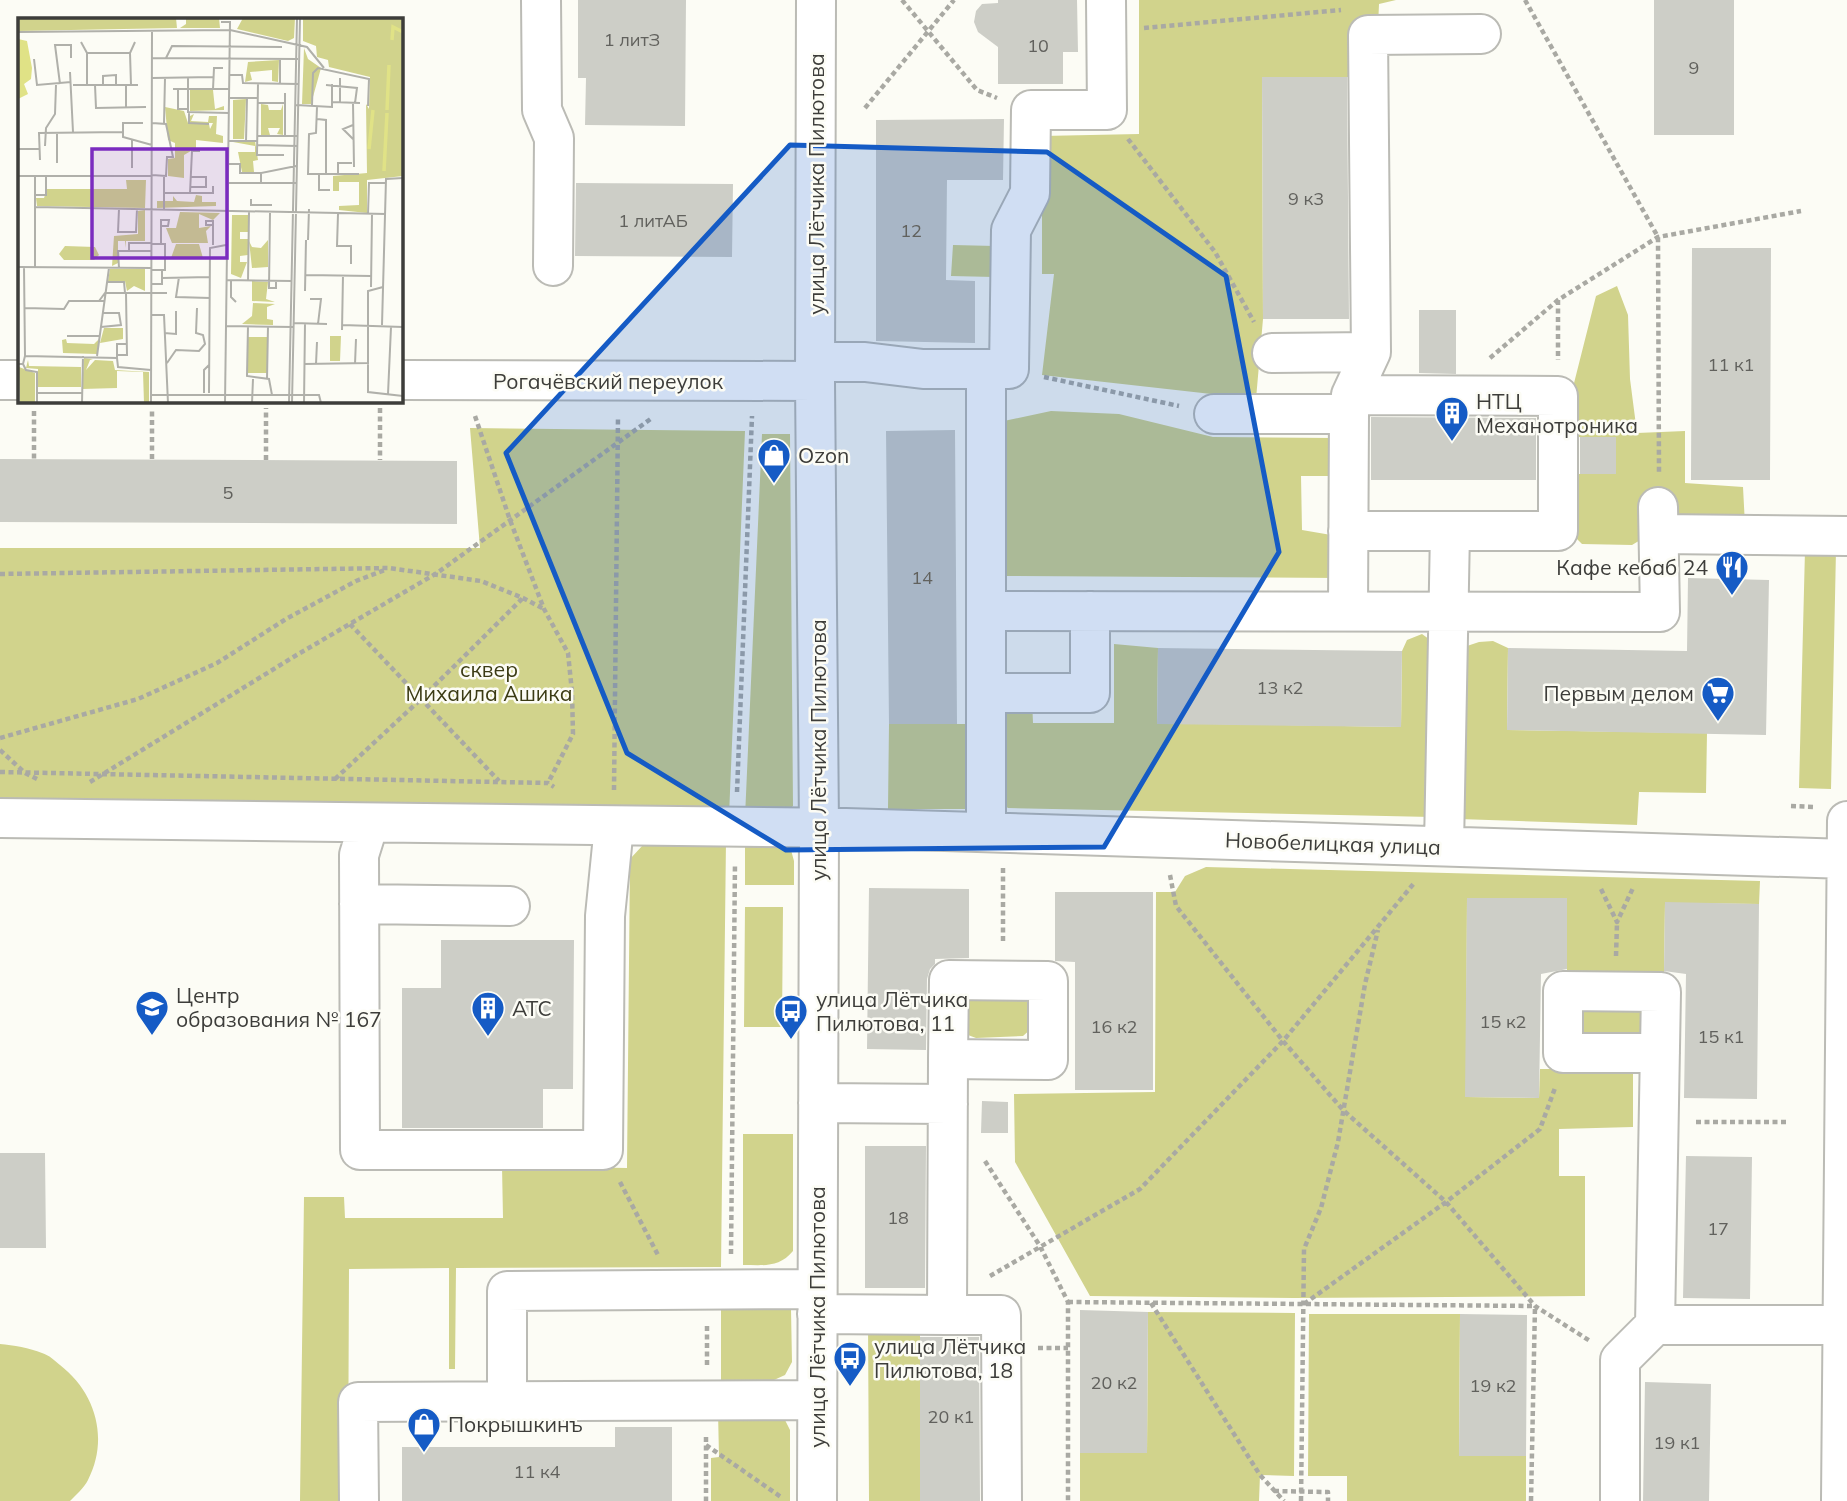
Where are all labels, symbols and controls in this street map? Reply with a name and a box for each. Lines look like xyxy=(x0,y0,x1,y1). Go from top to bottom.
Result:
inset map xyxy=(18,18,402,402)
house number: 1 литЗ xyxy=(604,28,660,51)
house number: 10 xyxy=(1027,34,1049,57)
street label: улица Лётчика Пилютова xyxy=(803,53,829,315)
house number: 9 xyxy=(1689,56,1699,79)
house number: 9 к3 xyxy=(1288,187,1324,210)
house number: 1 литАБ xyxy=(618,209,688,232)
house number: 12 xyxy=(900,219,922,242)
house number: 11 к1 xyxy=(1708,353,1754,376)
street label: Рогачёвский переулок xyxy=(493,368,724,394)
place label: НТЦ Механотроника xyxy=(1476,388,1638,438)
building icon: НТЦ Механотроника xyxy=(1433,394,1471,443)
shop icon: Ozon xyxy=(755,436,793,485)
place label: Ozon xyxy=(798,442,849,468)
house number: 5 xyxy=(223,481,234,504)
restaurant icon: Кафе кебаб 24 xyxy=(1713,548,1751,597)
place label: Кафе кебаб 24 xyxy=(1556,554,1708,580)
house number: 14 xyxy=(911,566,933,589)
street label: улица Лётчика Пилютова xyxy=(805,619,831,881)
park label: сквер Михаила Ашика xyxy=(406,656,572,706)
supermarket icon: Первым делом xyxy=(1699,674,1737,723)
house number: 13 к2 xyxy=(1257,676,1303,699)
place label: Первым делом xyxy=(1543,680,1694,706)
street label: Новобелицкая улица xyxy=(1225,826,1441,860)
place label: Центр образования № 167 xyxy=(176,982,382,1032)
place label: улица Лётчика Пилютова, 11 xyxy=(816,986,968,1036)
school or university icon: Центр образования № 167 xyxy=(133,988,171,1037)
building icon: АТС xyxy=(469,989,507,1038)
bus stop icon: улица Лётчика Пилютова, 11 xyxy=(772,992,810,1041)
place label: АТС xyxy=(512,995,552,1021)
house number: 15 к2 xyxy=(1480,1010,1526,1033)
house number: 16 к2 xyxy=(1091,1015,1137,1038)
house number: 15 к1 xyxy=(1698,1025,1744,1048)
street label: улица Лётчика Пилютова xyxy=(804,1186,830,1448)
house number: 18 xyxy=(887,1206,909,1229)
house number: 17 xyxy=(1707,1217,1729,1240)
place label: улица Лётчика Пилютова, 18 xyxy=(874,1333,1026,1383)
bus stop icon: улица Лётчика Пилютова, 18 xyxy=(831,1339,869,1388)
house number: 20 к2 xyxy=(1091,1371,1137,1394)
house number: 19 к2 xyxy=(1470,1374,1516,1397)
shop icon: Покрышкинъ xyxy=(405,1405,443,1454)
house number: 20 к1 xyxy=(928,1405,974,1428)
place label: Покрышкинъ xyxy=(448,1411,583,1437)
house number: 19 к1 xyxy=(1654,1431,1700,1454)
house number: 11 к4 xyxy=(514,1460,561,1483)

